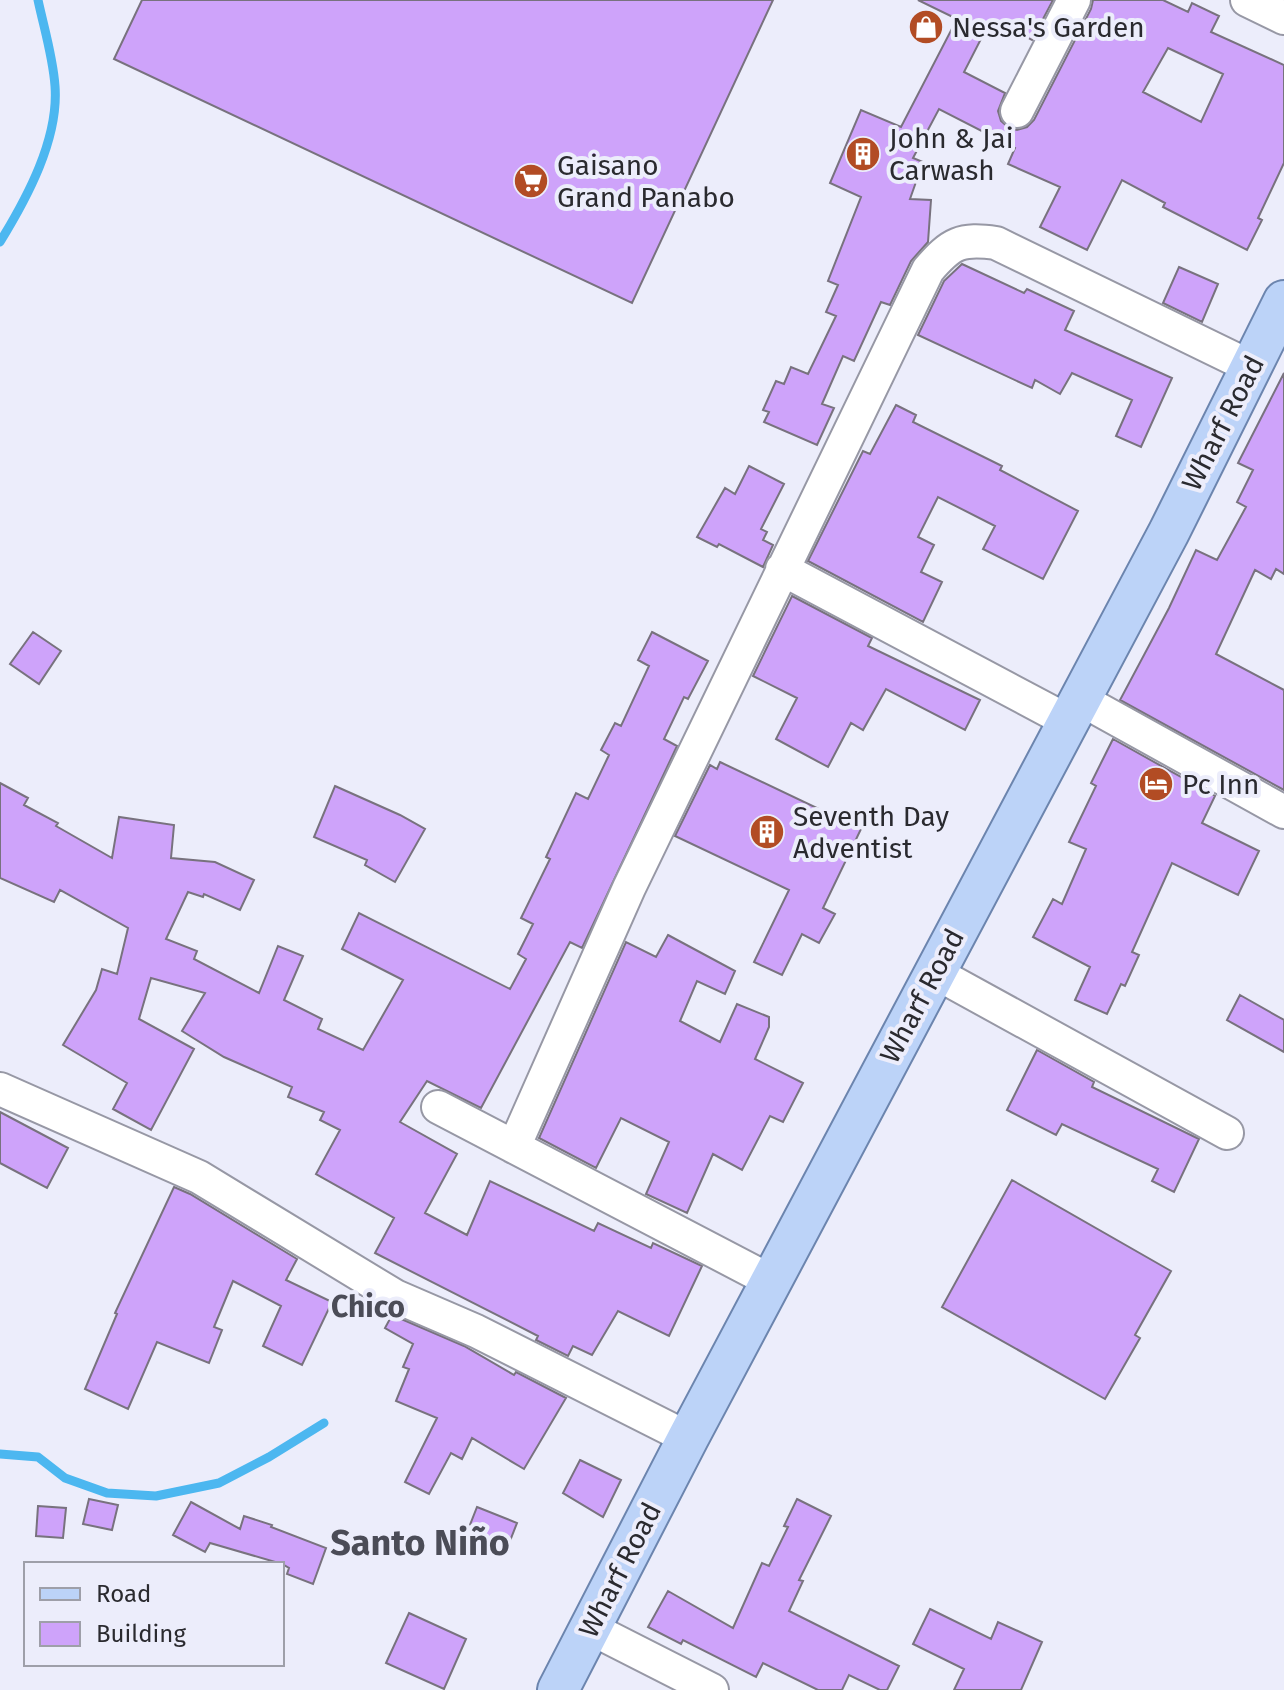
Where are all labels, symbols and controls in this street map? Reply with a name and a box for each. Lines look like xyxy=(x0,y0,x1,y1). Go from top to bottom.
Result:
shop icon: Nessa's Garden xyxy=(907,8,945,46)
place label: Nessa's Garden xyxy=(952,11,1145,44)
place label: John & Jai Carwash xyxy=(889,122,1014,187)
building icon: John & Jai Carwash xyxy=(844,135,882,173)
place label: Gaisano Grand Panabo xyxy=(557,149,735,214)
supermarket icon: Gaisano Grand Panabo xyxy=(512,162,550,200)
street label: Wharf Road xyxy=(1175,350,1271,496)
hotel icon: Pc Inn xyxy=(1137,765,1175,803)
place label: Pc Inn xyxy=(1182,768,1259,801)
place label: Seventh Day Adventist xyxy=(793,800,949,865)
building icon: Seventh Day Adventist xyxy=(748,813,786,851)
street label: Wharf Road xyxy=(873,923,971,1069)
district label: Chico xyxy=(331,1289,405,1325)
street label: Wharf Road xyxy=(572,1497,668,1643)
district label: Santo Niño xyxy=(330,1521,510,1565)
legend xyxy=(24,1562,284,1666)
text: Road xyxy=(96,1580,151,1608)
text: Building xyxy=(96,1620,186,1648)

